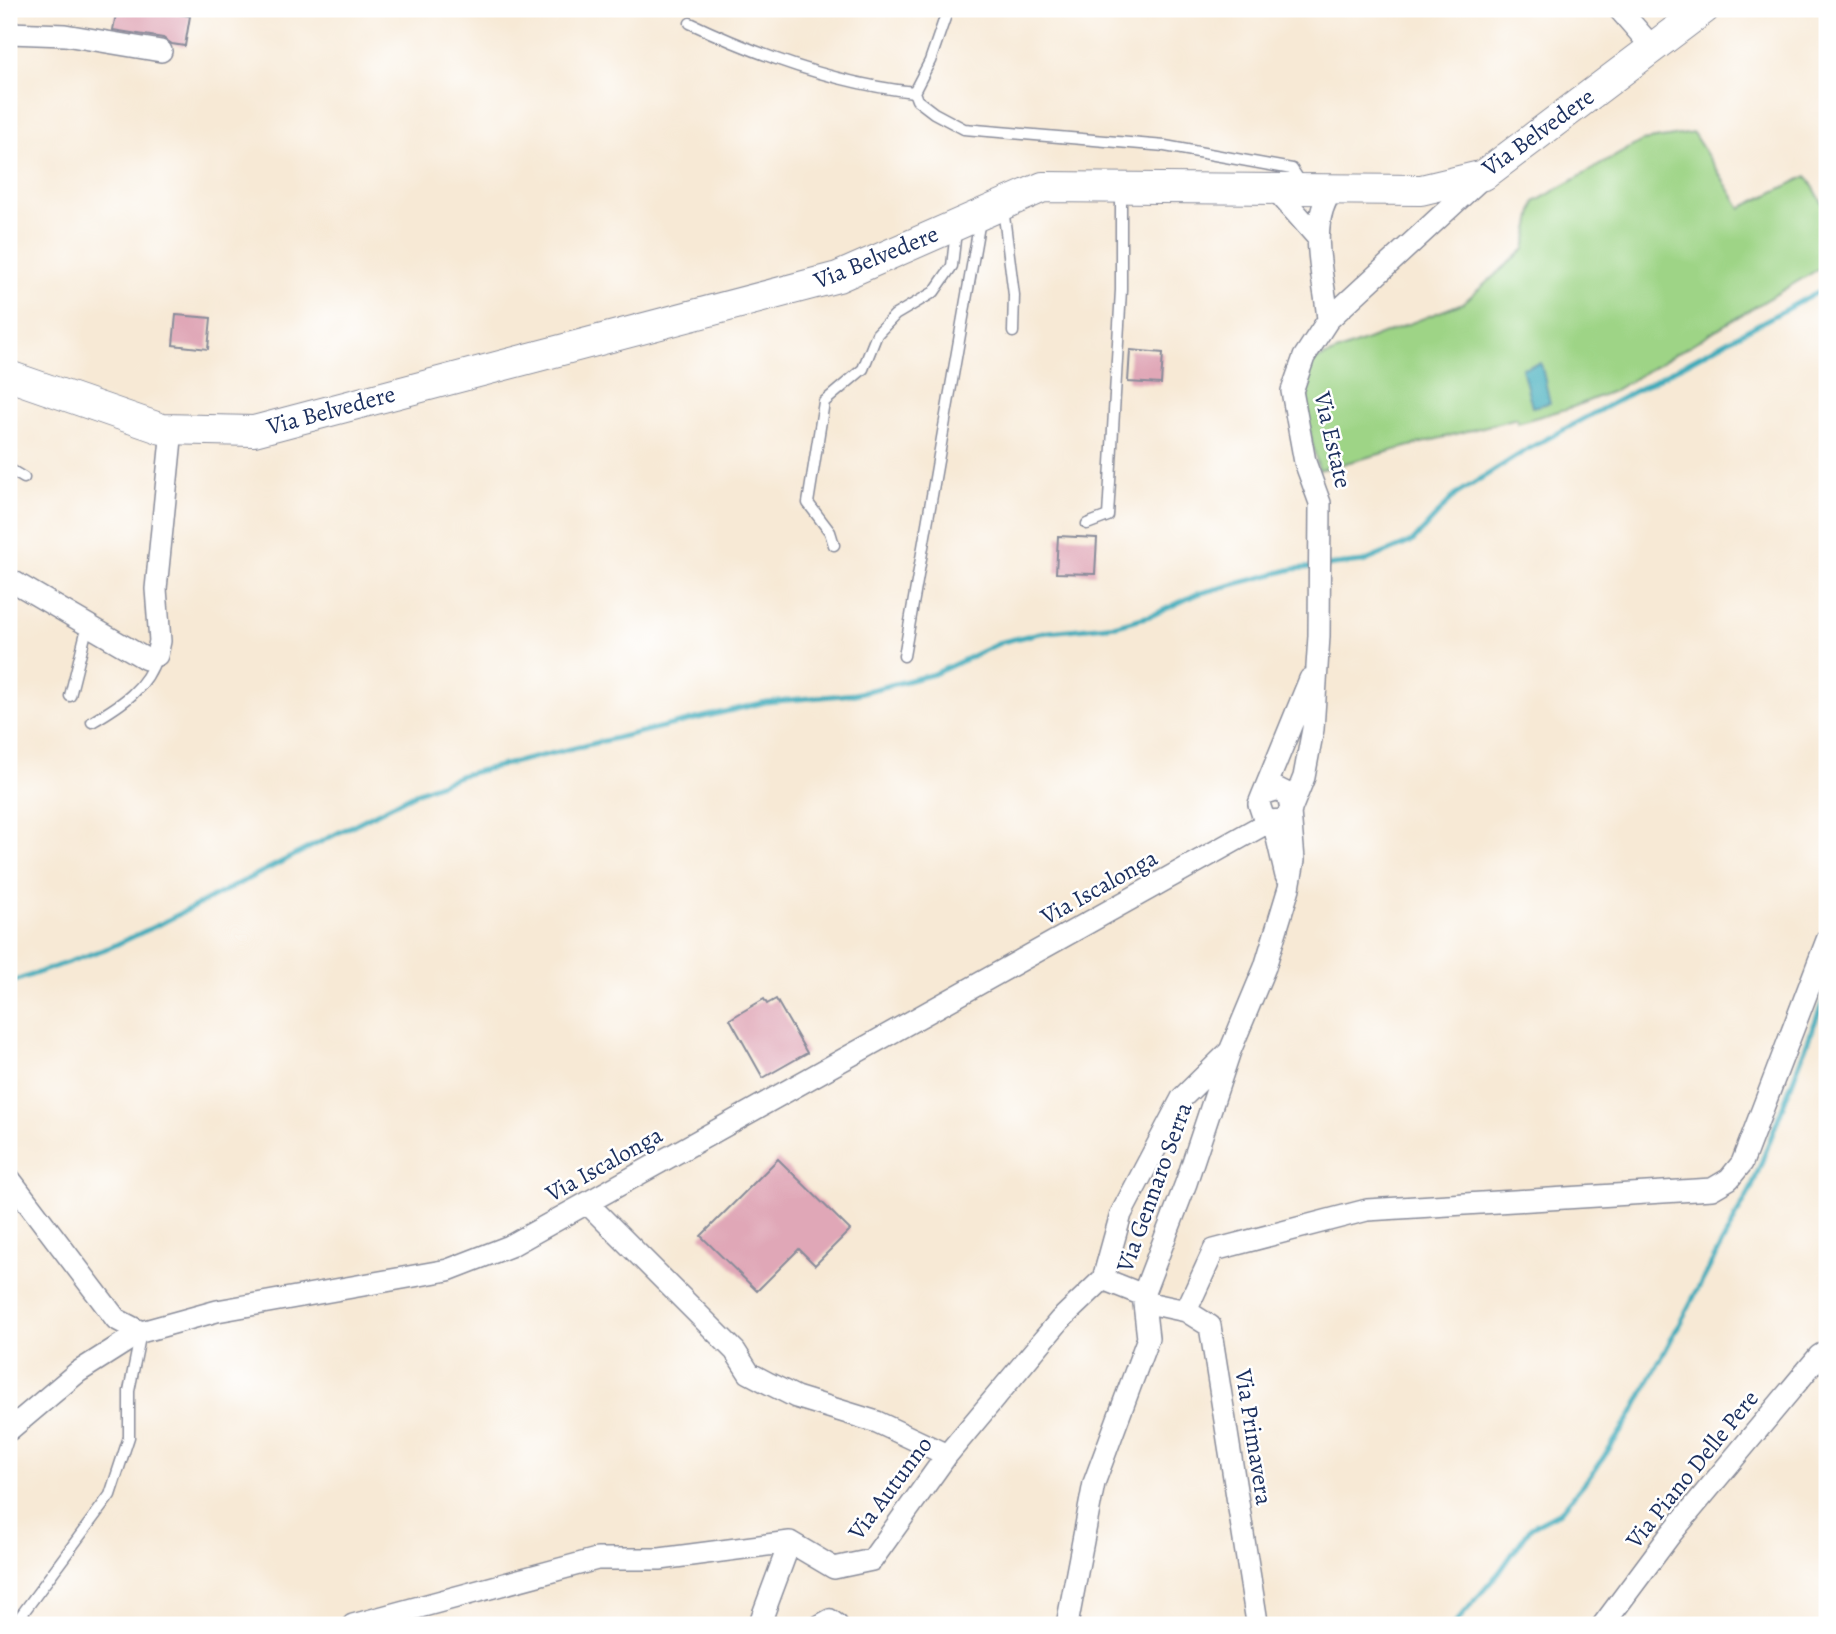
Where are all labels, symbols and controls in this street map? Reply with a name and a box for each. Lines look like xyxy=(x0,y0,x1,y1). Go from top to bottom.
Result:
street label: Via Belvedere xyxy=(1475,80,1601,184)
street label: Via Belvedere xyxy=(808,218,943,297)
street label: Via Belvedere xyxy=(262,378,399,443)
street label: Via Estate xyxy=(1306,388,1360,491)
street label: Via Iscalonga xyxy=(1034,841,1164,933)
street label: Via Gennaro Serra xyxy=(1108,1097,1200,1277)
street label: Via Iscalonga xyxy=(539,1118,669,1210)
street label: Via Primavera xyxy=(1227,1366,1281,1508)
street label: Via Piano Delle Pere xyxy=(1618,1383,1766,1555)
street label: Via Autunno xyxy=(840,1430,940,1547)

